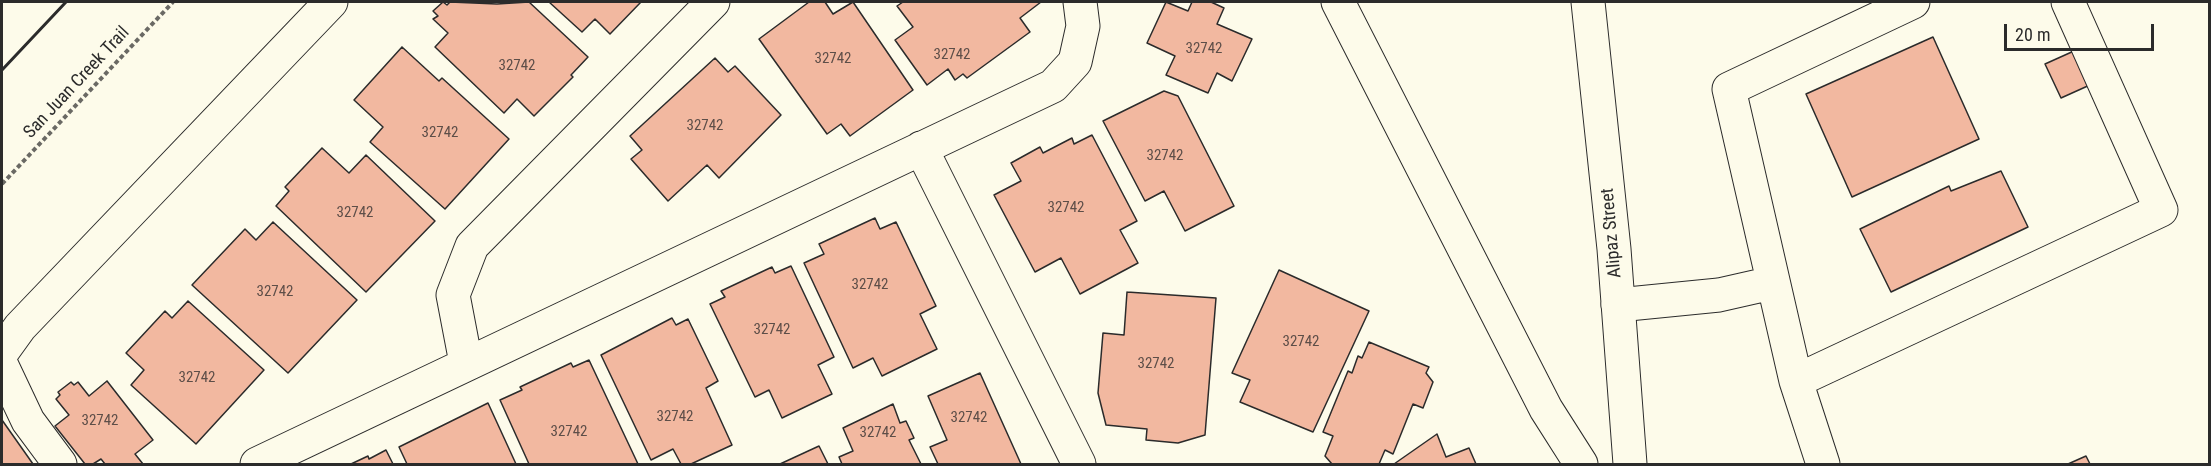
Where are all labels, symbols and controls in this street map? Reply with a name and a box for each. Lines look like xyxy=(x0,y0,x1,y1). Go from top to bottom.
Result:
scale bar xyxy=(2007,12,2157,50)
street label: San Juan Creek Trail xyxy=(20,23,134,143)
text: 20 m xyxy=(2015,24,2050,45)
house number: 32742 xyxy=(1185,40,1223,58)
house number: 32742 xyxy=(933,46,971,64)
house number: 32742 xyxy=(814,50,852,68)
house number: 32742 xyxy=(498,57,536,75)
house number: 32742 xyxy=(686,117,724,135)
house number: 32742 xyxy=(421,124,459,142)
house number: 32742 xyxy=(1146,147,1184,165)
street label: Alipaz Street xyxy=(1597,187,1627,279)
house number: 32742 xyxy=(1047,199,1085,217)
house number: 32742 xyxy=(336,204,374,222)
house number: 32742 xyxy=(851,276,889,294)
house number: 32742 xyxy=(256,283,294,301)
house number: 32742 xyxy=(753,321,791,339)
house number: 32742 xyxy=(1282,333,1320,351)
house number: 32742 xyxy=(1137,355,1175,373)
house number: 32742 xyxy=(178,369,216,387)
house number: 32742 xyxy=(656,408,694,426)
house number: 32742 xyxy=(950,409,988,427)
house number: 32742 xyxy=(81,412,119,430)
house number: 32742 xyxy=(550,423,588,441)
house number: 32742 xyxy=(859,424,897,442)

